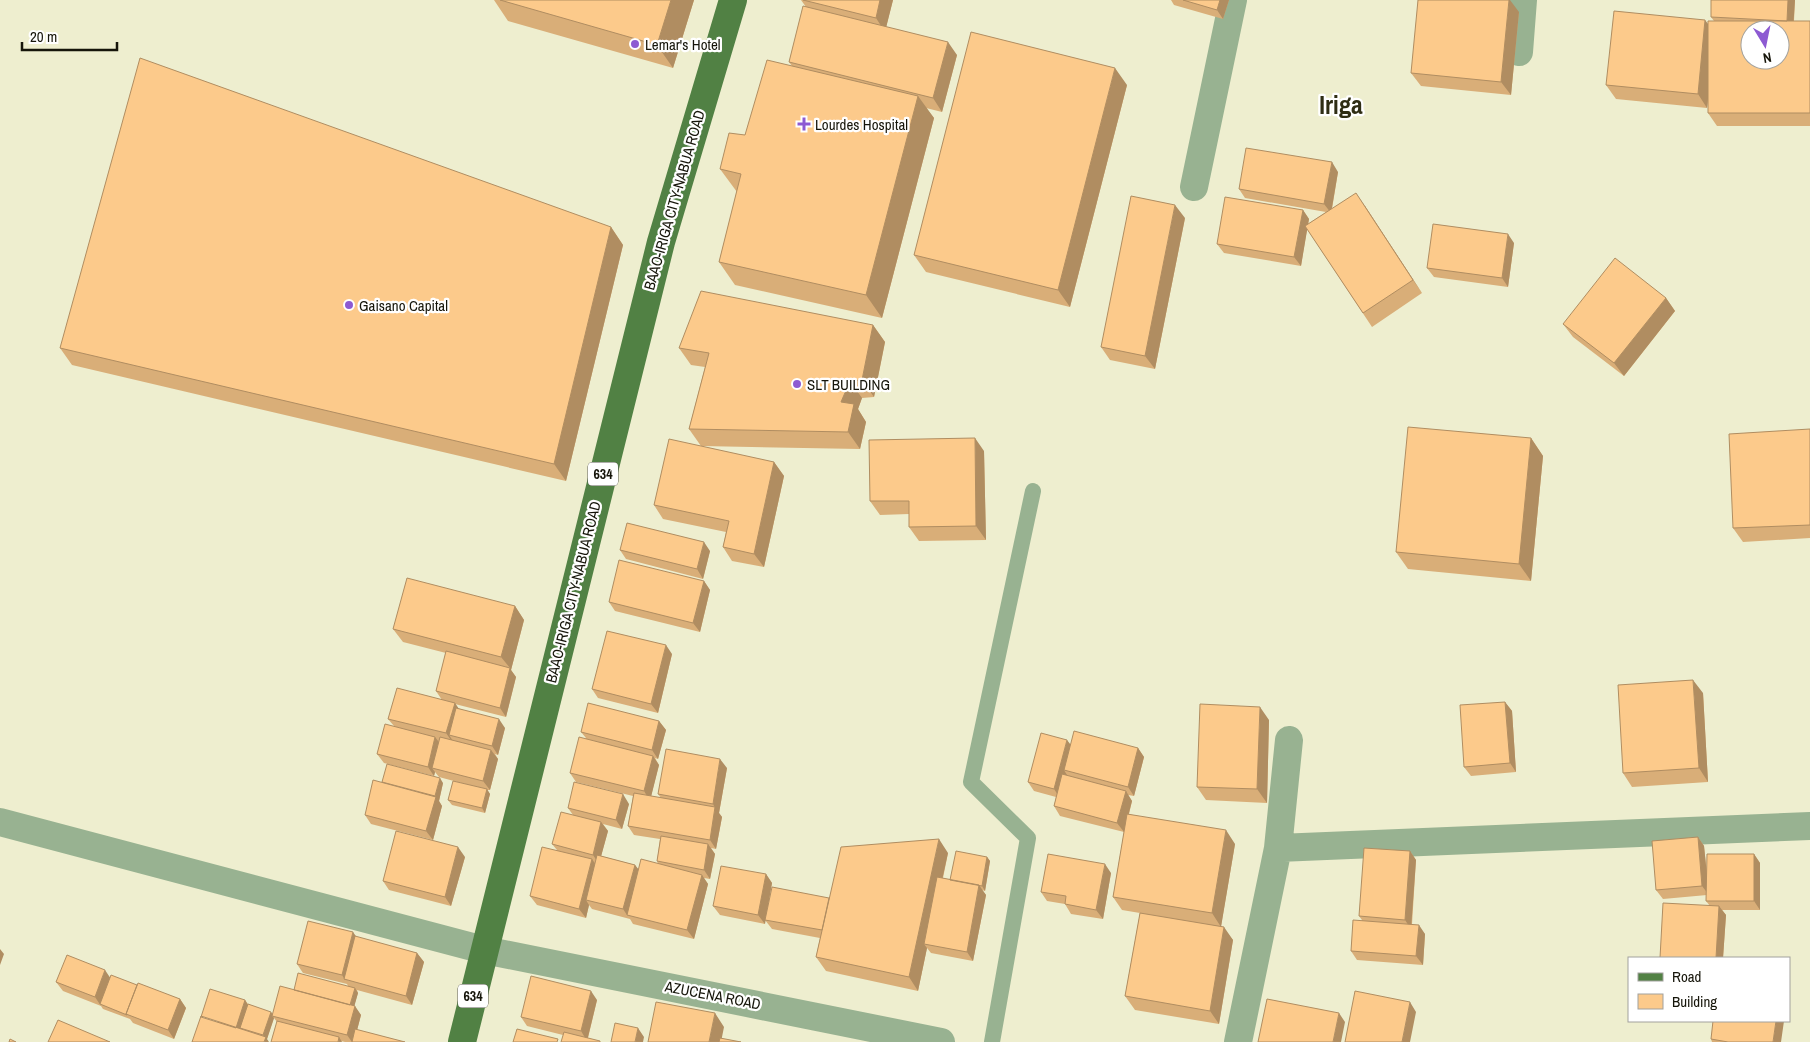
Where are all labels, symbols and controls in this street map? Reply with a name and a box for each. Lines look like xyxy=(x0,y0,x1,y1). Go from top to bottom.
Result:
scale bar xyxy=(22,20,118,52)
north arrow xyxy=(1740,20,1790,70)
text: 20 m xyxy=(30,26,57,47)
place label: Lemar's Hotel xyxy=(645,34,721,55)
marker: Lemar's Hotel xyxy=(629,38,641,50)
text: N xyxy=(1762,48,1773,67)
district label: Iriga xyxy=(1319,88,1363,122)
street label: BAAO-IRIGA CITY-NABUA ROAD xyxy=(638,108,710,292)
place label: Lourdes Hospital xyxy=(815,114,908,135)
marker: Lourdes Hospital xyxy=(797,117,811,131)
place label: Gaisano Capital xyxy=(359,295,448,316)
marker: Gaisano Capital xyxy=(343,299,355,311)
place label: SLT BUILDING xyxy=(807,374,890,395)
marker: SLT BUILDING xyxy=(791,378,803,390)
road number: 634 xyxy=(588,462,618,486)
street label: BAAO-IRIGA CITY-NABUA ROAD xyxy=(540,499,606,685)
legend xyxy=(1628,957,1790,1022)
text: Road xyxy=(1672,966,1701,987)
street label: AZUCENA ROAD xyxy=(662,975,763,1015)
road number: 634 xyxy=(458,984,488,1008)
text: Building xyxy=(1672,991,1717,1012)

